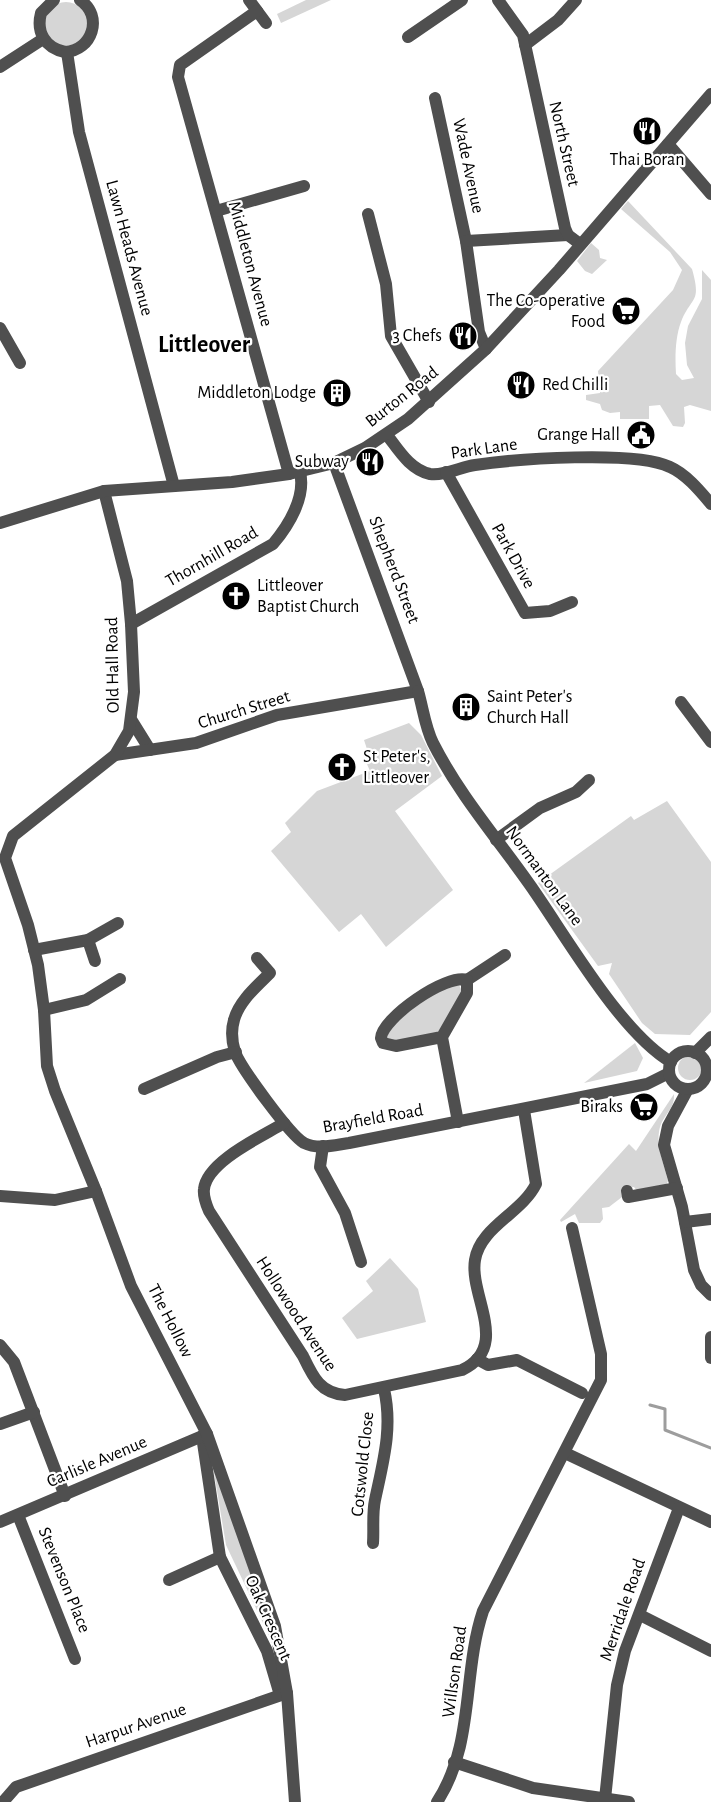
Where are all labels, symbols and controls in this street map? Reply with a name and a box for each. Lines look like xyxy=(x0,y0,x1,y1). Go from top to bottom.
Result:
street label: North Street xyxy=(545,100,583,189)
restaurant icon: Thai Boran xyxy=(631,115,663,147)
street label: Wade Avenue xyxy=(449,117,487,215)
place label: Thai Boran xyxy=(610,151,684,169)
street label: Lawn Heads Avenue xyxy=(102,178,156,318)
street label: Middleton Avenue xyxy=(225,199,275,329)
place label: The Co-operative Food xyxy=(486,292,605,331)
supermarket icon: The Co-operative Food xyxy=(610,295,642,327)
restaurant icon: 3 Chefs xyxy=(447,320,479,352)
place label: 3 Chefs xyxy=(392,327,442,345)
district label: Littleover xyxy=(158,333,251,357)
street label: Burton Road xyxy=(362,363,442,431)
restaurant icon: Red Chilli xyxy=(505,369,537,401)
place label: Red Chilli xyxy=(542,376,608,394)
building icon: Middleton Lodge xyxy=(321,377,353,409)
place label: Middleton Lodge xyxy=(197,384,316,402)
public building icon: Grange Hall xyxy=(625,419,657,451)
place label: Grange Hall xyxy=(537,426,620,444)
street label: Park Lane xyxy=(449,435,519,463)
restaurant icon: Subway xyxy=(354,446,386,478)
place label: Subway xyxy=(295,453,349,471)
street label: Shepherd Street xyxy=(365,514,423,626)
street label: Park Drive xyxy=(488,520,538,592)
street label: Thornhill Road xyxy=(163,523,261,591)
place label: Littleover Baptist Church xyxy=(257,577,359,616)
church icon: Littleover Baptist Church xyxy=(220,580,252,612)
street label: Old Hall Road xyxy=(103,617,123,713)
street label: Church Street xyxy=(196,687,292,733)
place label: Saint Peter's Church Hall xyxy=(487,688,572,727)
building icon: Saint Peter's Church Hall xyxy=(450,691,482,723)
place label: St Peter's, Littleover xyxy=(363,748,431,787)
church icon: St Peter's, Littleover xyxy=(326,751,358,783)
street label: Normanton Lane xyxy=(502,823,586,929)
supermarket icon: Biraks xyxy=(628,1091,660,1123)
place label: Biraks xyxy=(580,1098,623,1116)
street label: Brayfield Road xyxy=(321,1101,425,1137)
street label: Hollowood Avenue xyxy=(252,1253,340,1375)
street label: The Hollow xyxy=(144,1281,196,1361)
street label: Cotswold Close xyxy=(349,1411,377,1517)
street label: Carlisle Avenue xyxy=(44,1433,150,1491)
street label: Stevenson Place xyxy=(35,1525,93,1635)
street label: Merridale Road xyxy=(597,1556,649,1664)
street label: Oak Crescent xyxy=(241,1573,295,1663)
street label: Willson Road xyxy=(440,1625,470,1719)
street label: Harpur Avenue xyxy=(83,1700,189,1752)

